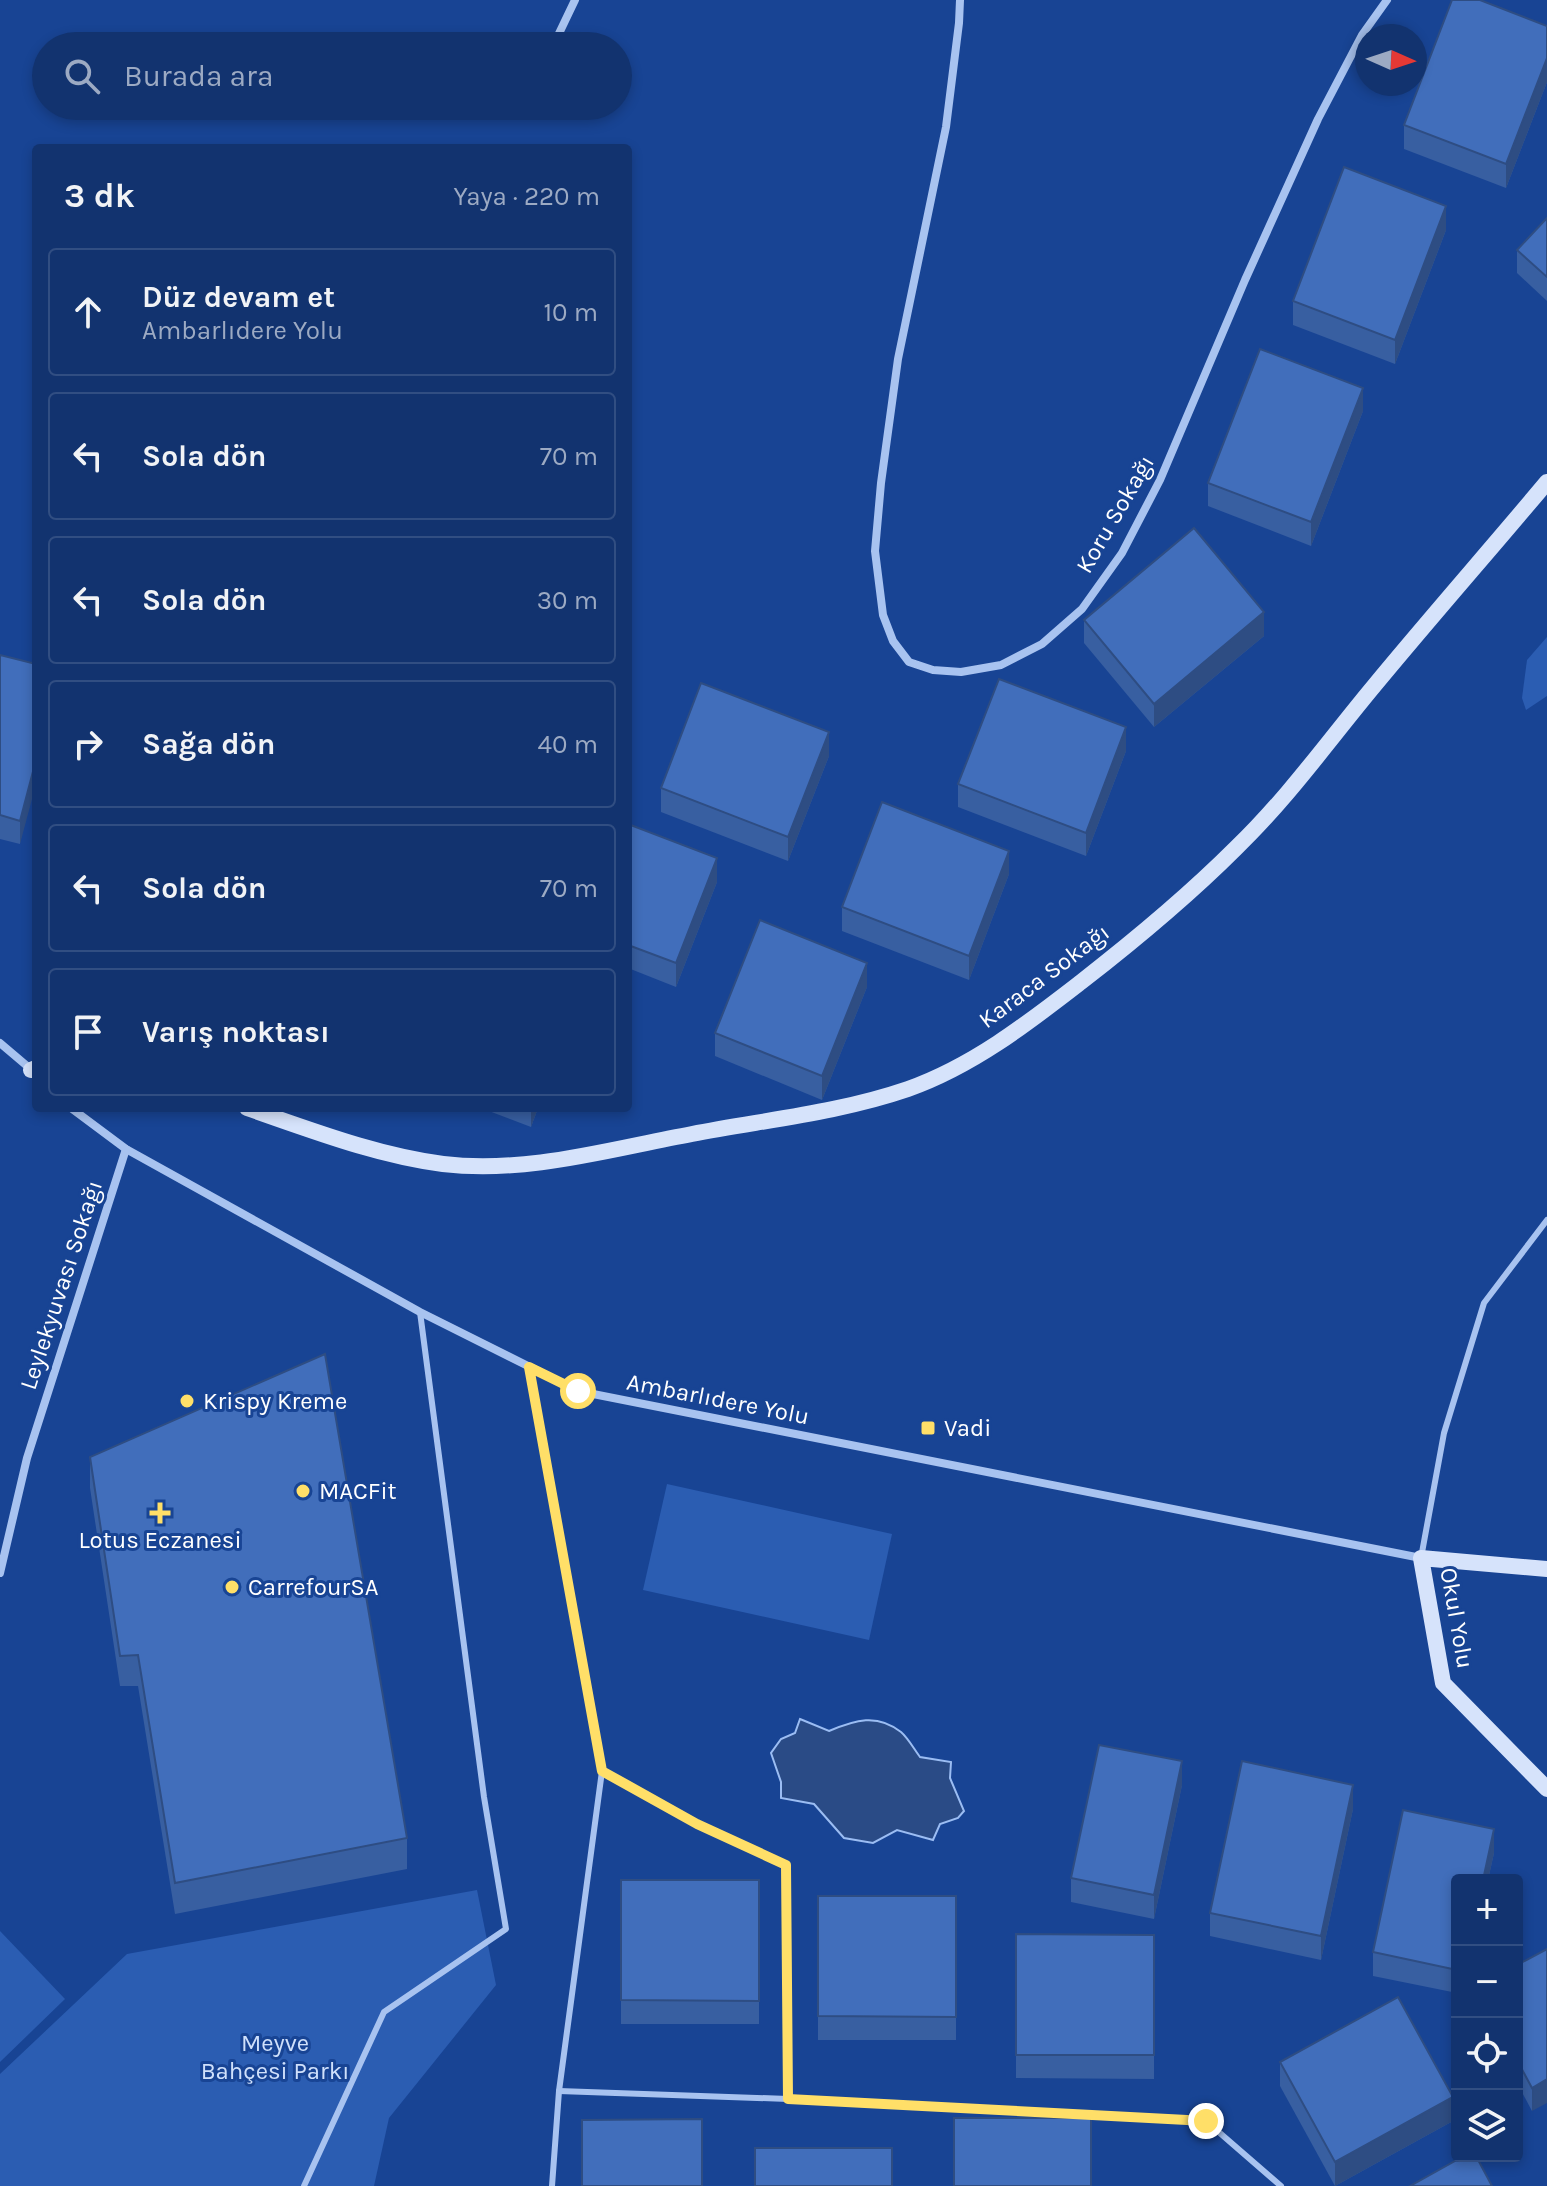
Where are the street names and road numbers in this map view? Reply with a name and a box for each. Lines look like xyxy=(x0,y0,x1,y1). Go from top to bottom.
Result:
street label: Koru Sokağı xyxy=(1070,450,1160,578)
street label: Karaca Sokağı xyxy=(973,918,1115,1034)
street label: Leylekyuvası Sokağı xyxy=(14,1177,108,1393)
street label: Ambarlıdere Yolu xyxy=(624,1368,812,1430)
street label: Okul Yolu xyxy=(1434,1565,1480,1671)

